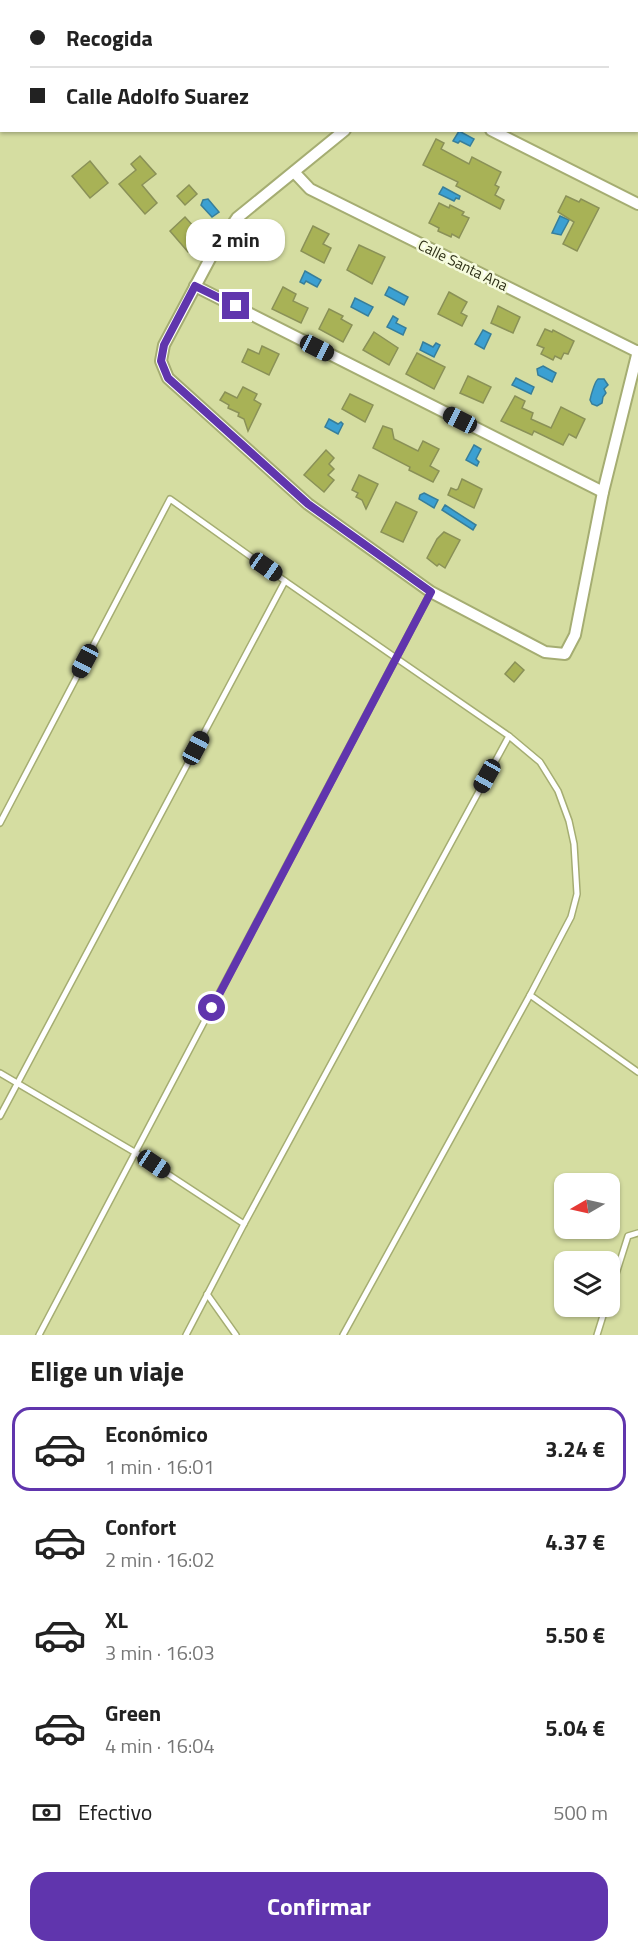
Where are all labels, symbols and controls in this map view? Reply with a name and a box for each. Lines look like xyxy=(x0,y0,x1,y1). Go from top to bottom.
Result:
text: Recogida xyxy=(66,21,153,55)
text: Calle Adolfo Suarez xyxy=(66,79,249,113)
callout: 2 min xyxy=(186,219,286,261)
text: 2 min xyxy=(211,224,260,255)
street label: Calle Santa Ana xyxy=(414,233,512,297)
route end xyxy=(222,292,249,319)
car xyxy=(297,332,337,364)
car xyxy=(440,404,480,436)
car xyxy=(246,549,286,585)
car xyxy=(69,641,101,681)
car xyxy=(180,728,212,768)
car xyxy=(470,756,504,796)
route start xyxy=(198,994,225,1021)
car xyxy=(134,1146,174,1182)
north arrow xyxy=(554,1173,620,1239)
map controls xyxy=(554,1173,620,1317)
button: layers xyxy=(554,1251,620,1317)
text: Elige un viaje xyxy=(30,1350,184,1391)
text: Económico xyxy=(105,1417,208,1451)
icon: car xyxy=(33,1422,87,1476)
text: 3.24 € xyxy=(545,1432,605,1466)
text: 1 min · 16:01 xyxy=(105,1451,215,1482)
text: Confort xyxy=(105,1510,176,1544)
icon: car xyxy=(33,1515,87,1569)
text: 4.37 € xyxy=(545,1525,605,1559)
text: 2 min · 16:02 xyxy=(105,1544,215,1575)
text: XL xyxy=(105,1603,128,1637)
icon: car xyxy=(33,1608,87,1662)
text: 5.50 € xyxy=(545,1618,605,1652)
text: 3 min · 16:03 xyxy=(105,1637,215,1668)
text: Green xyxy=(105,1696,161,1730)
icon: car xyxy=(33,1701,87,1755)
text: 5.04 € xyxy=(545,1711,605,1745)
text: 4 min · 16:04 xyxy=(105,1730,215,1761)
text: Efectivo xyxy=(78,1795,152,1829)
icon: cash xyxy=(30,1796,63,1829)
text: 500 m xyxy=(553,1797,608,1828)
button: Confirmar xyxy=(30,1872,608,1941)

